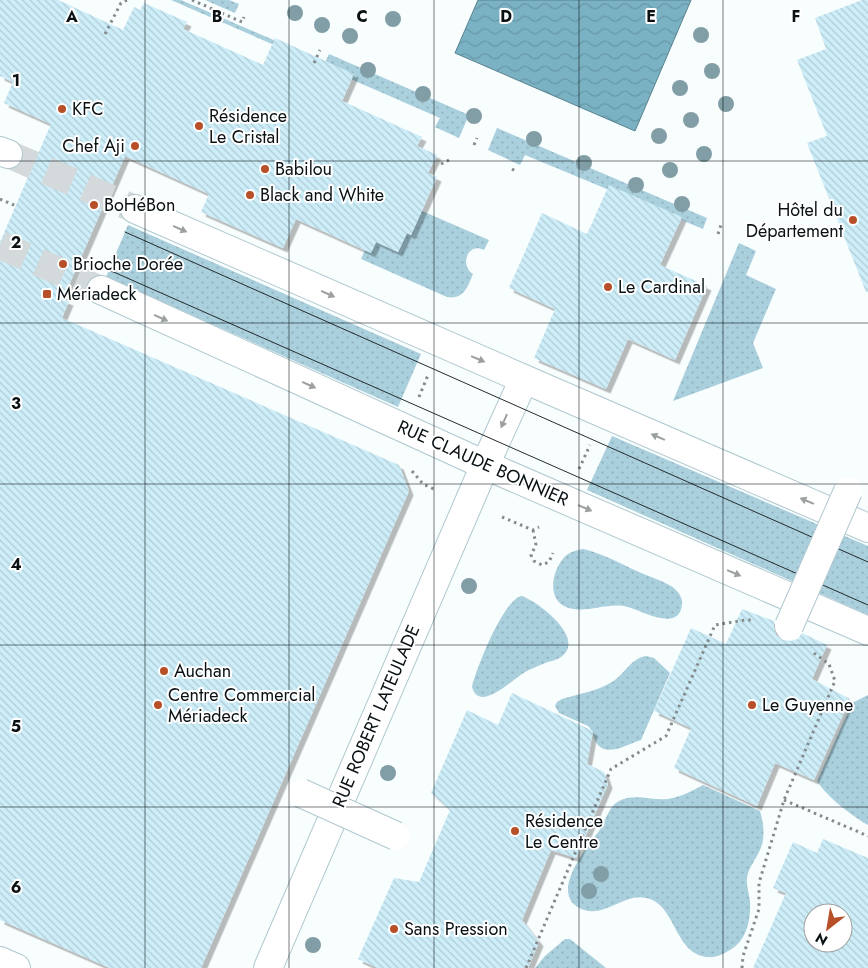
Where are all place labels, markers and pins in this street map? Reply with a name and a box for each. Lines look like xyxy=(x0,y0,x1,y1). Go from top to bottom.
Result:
place label: KFC xyxy=(72,96,104,122)
marker: KFC xyxy=(56,103,68,115)
place label: Résidence Le Cristal xyxy=(209,103,287,150)
marker: Résidence Le Cristal xyxy=(193,120,205,132)
place label: Chef Aji xyxy=(62,133,125,159)
marker: Chef Aji xyxy=(129,140,141,152)
place label: Babilou xyxy=(275,156,332,182)
marker: Babilou xyxy=(259,163,271,175)
place label: Black and White xyxy=(260,182,384,208)
marker: Black and White xyxy=(244,189,256,201)
place label: BoHéBon xyxy=(104,192,175,218)
place label: Hôtel du Département xyxy=(746,197,844,244)
marker: BoHéBon xyxy=(88,199,100,211)
marker: Hôtel du Département xyxy=(847,214,859,226)
place label: Brioche Dorée xyxy=(73,251,183,277)
marker: Brioche Dorée xyxy=(57,258,69,270)
place label: Le Cardinal xyxy=(618,274,705,300)
place label: Mériadeck xyxy=(57,281,136,307)
marker: Le Cardinal xyxy=(602,281,614,293)
marker: Mériadeck xyxy=(41,288,53,300)
place label: Auchan xyxy=(174,658,231,684)
marker: Auchan xyxy=(158,665,170,677)
place label: Centre Commercial Mériadeck xyxy=(168,682,315,729)
place label: Le Guyenne xyxy=(762,692,853,718)
marker: Centre Commercial Mériadeck xyxy=(152,699,164,711)
marker: Le Guyenne xyxy=(746,699,758,711)
place label: Résidence Le Centre xyxy=(525,808,603,855)
marker: Résidence Le Centre xyxy=(509,825,521,837)
place label: Sans Pression xyxy=(404,916,508,942)
marker: Sans Pression xyxy=(388,923,400,935)

